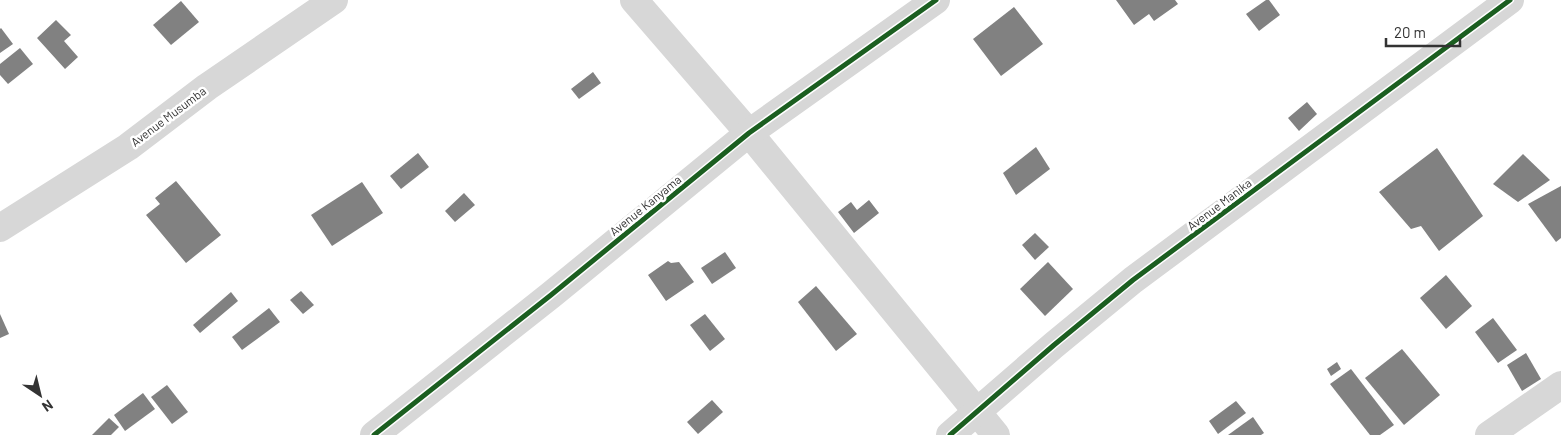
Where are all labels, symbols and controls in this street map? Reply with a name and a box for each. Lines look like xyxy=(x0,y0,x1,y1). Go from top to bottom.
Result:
scale bar xyxy=(1386,15,1460,47)
text: 20 m xyxy=(1394,23,1426,41)
street label: Avenue Musumba xyxy=(128,83,208,149)
street label: Avenue Kanyama xyxy=(606,172,684,238)
street label: Avenue Manika xyxy=(1184,175,1254,233)
north arrow xyxy=(15,370,65,420)
text: N xyxy=(39,396,56,416)

